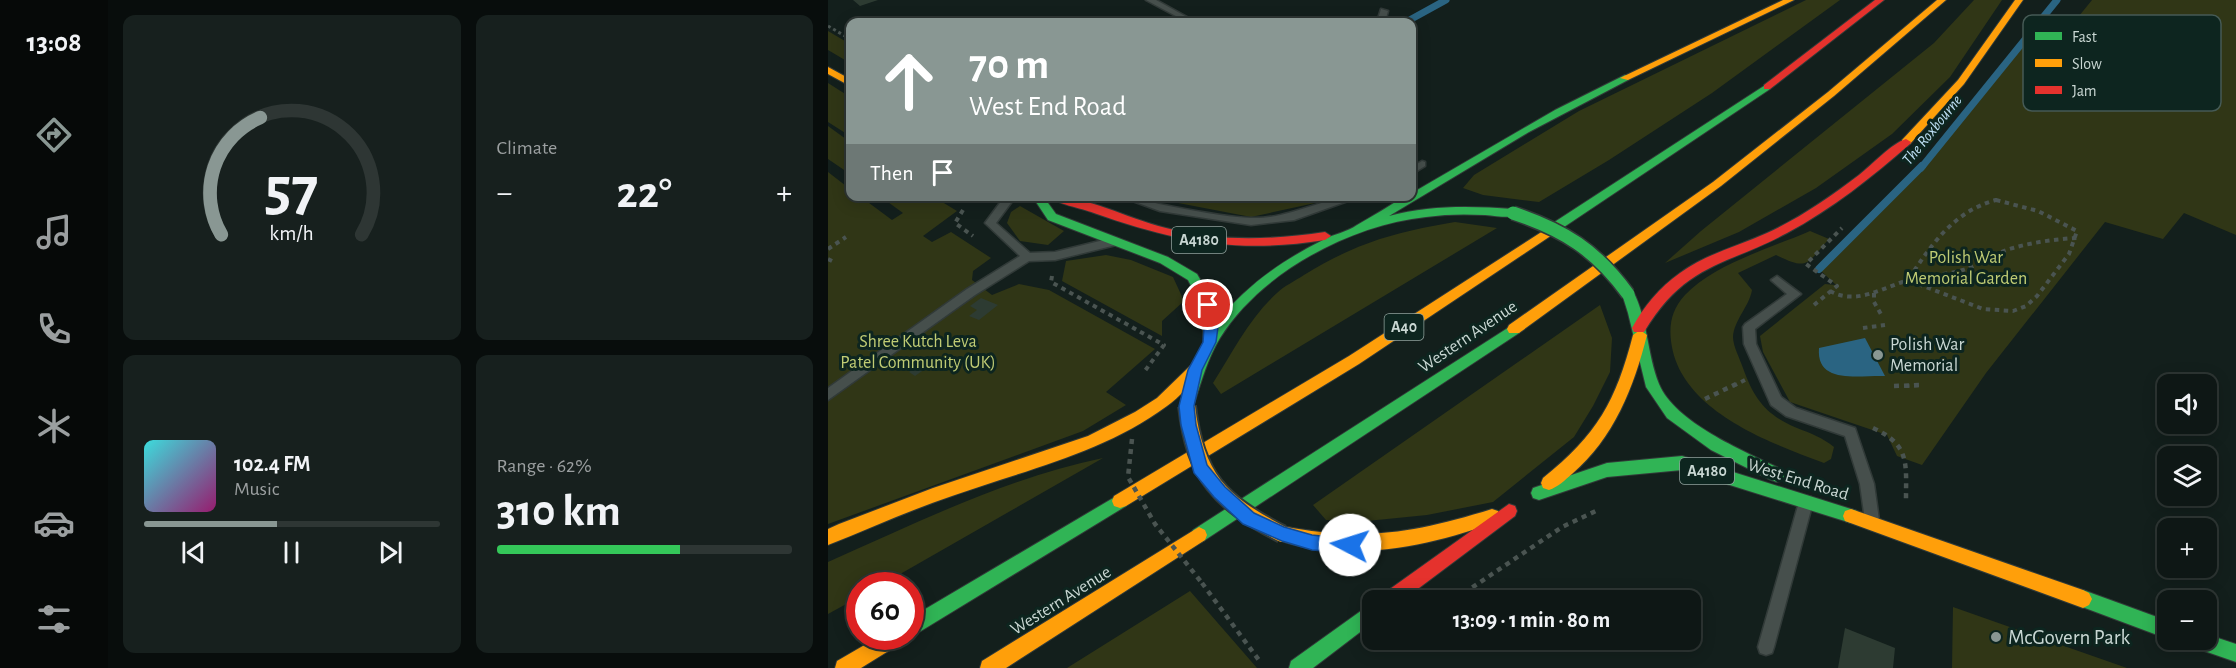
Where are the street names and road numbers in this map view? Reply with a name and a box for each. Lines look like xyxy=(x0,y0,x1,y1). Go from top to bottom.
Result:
road number: A4180 xyxy=(1172,227,1226,253)
street label: Western Avenue xyxy=(1415,298,1521,376)
road number: A40 xyxy=(1384,314,1424,340)
street label: West End Road xyxy=(1745,456,1851,504)
road number: A4180 xyxy=(1680,458,1734,484)
street label: Western Avenue xyxy=(1008,563,1114,639)

